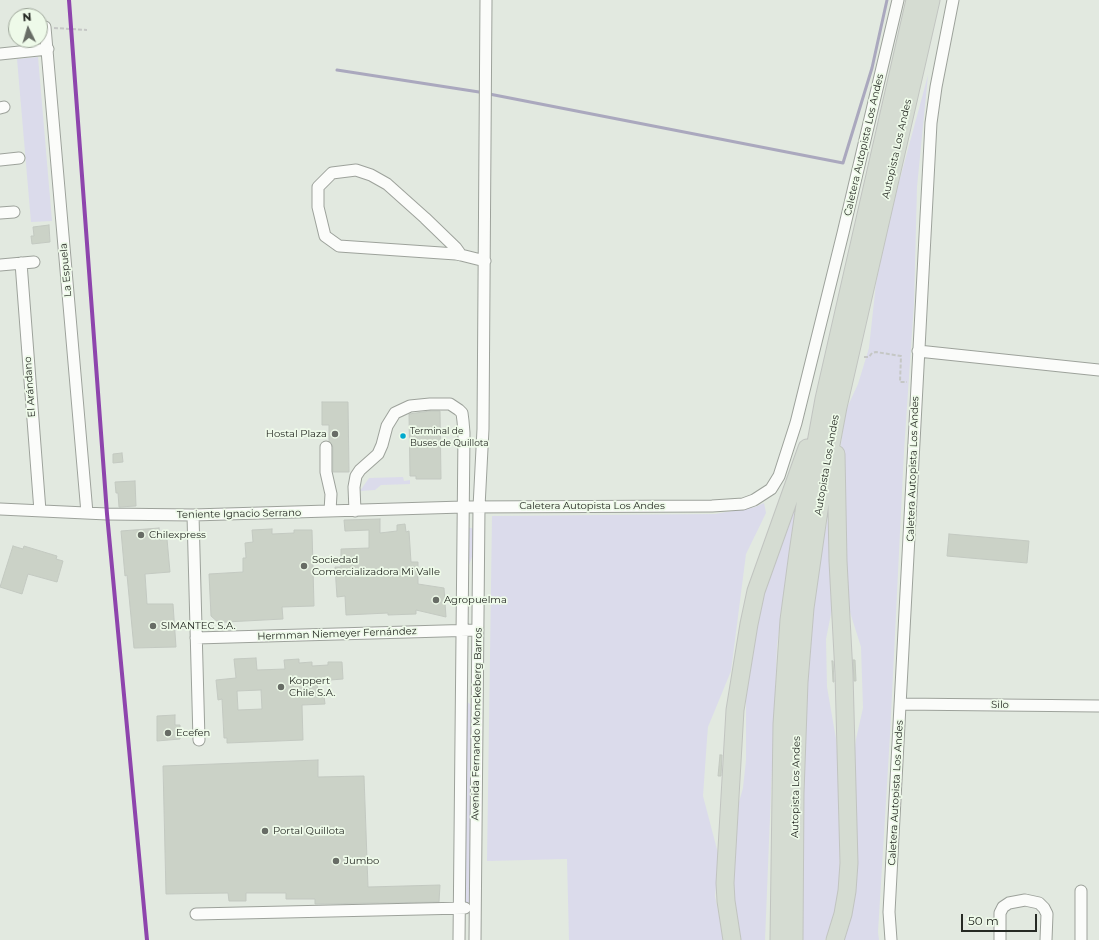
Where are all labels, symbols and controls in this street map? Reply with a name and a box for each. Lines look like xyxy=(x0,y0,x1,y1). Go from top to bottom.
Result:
north arrow xyxy=(8,8,48,48)
text: N xyxy=(22,10,32,24)
street label: Caletera Autopista Los Andes xyxy=(842,73,886,217)
street label: Autopista Los Andes xyxy=(880,98,914,200)
street label: La Espuela xyxy=(58,243,74,297)
street label: El Arándano xyxy=(22,356,38,418)
street label: Caletera Autopista Los Andes xyxy=(904,396,922,542)
street label: Autopista Los Andes xyxy=(812,414,842,516)
place label: Terminal de Buses de Quillota xyxy=(410,426,489,447)
place label: Hostal Plaza xyxy=(266,428,327,440)
marker: Hostal Plaza xyxy=(330,429,340,439)
marker: Terminal de Buses de Quillota xyxy=(398,431,408,441)
street label: Caletera Autopista Los Andes xyxy=(519,500,665,512)
street label: Teniente Ignacio Serrano xyxy=(177,507,301,521)
place label: Chilexpress xyxy=(149,529,206,541)
marker: Chilexpress xyxy=(136,530,146,540)
place label: Sociedad Comercializadora Mi Valle xyxy=(312,554,440,578)
marker: Sociedad Comercializadora Mi Valle xyxy=(299,561,309,571)
place label: Agropuelma xyxy=(444,594,507,606)
marker: Agropuelma xyxy=(431,595,441,605)
place label: SIMANTEC S.A. xyxy=(161,620,236,632)
marker: SIMANTEC S.A. xyxy=(148,621,158,631)
street label: Hermman Niemeyer Fernández xyxy=(257,625,417,643)
street label: Avenida Fernando Monckeberg Barros xyxy=(469,628,485,820)
place label: Koppert Chile S.A. xyxy=(289,675,335,698)
marker: Koppert Chile S.A. xyxy=(276,682,286,692)
street label: Silo xyxy=(991,699,1009,711)
street label: Caletera Autopista Los Andes xyxy=(886,720,906,866)
place label: Ecefen xyxy=(176,727,210,739)
marker: Ecefen xyxy=(163,728,173,738)
street label: Autopista Los Andes xyxy=(789,736,803,838)
place label: Portal Quillota xyxy=(273,825,345,837)
marker: Portal Quillota xyxy=(260,826,270,836)
place label: Jumbo xyxy=(344,855,379,867)
marker: Jumbo xyxy=(331,856,341,866)
scale bar xyxy=(963,906,1039,932)
text: 50 m xyxy=(968,913,999,928)

